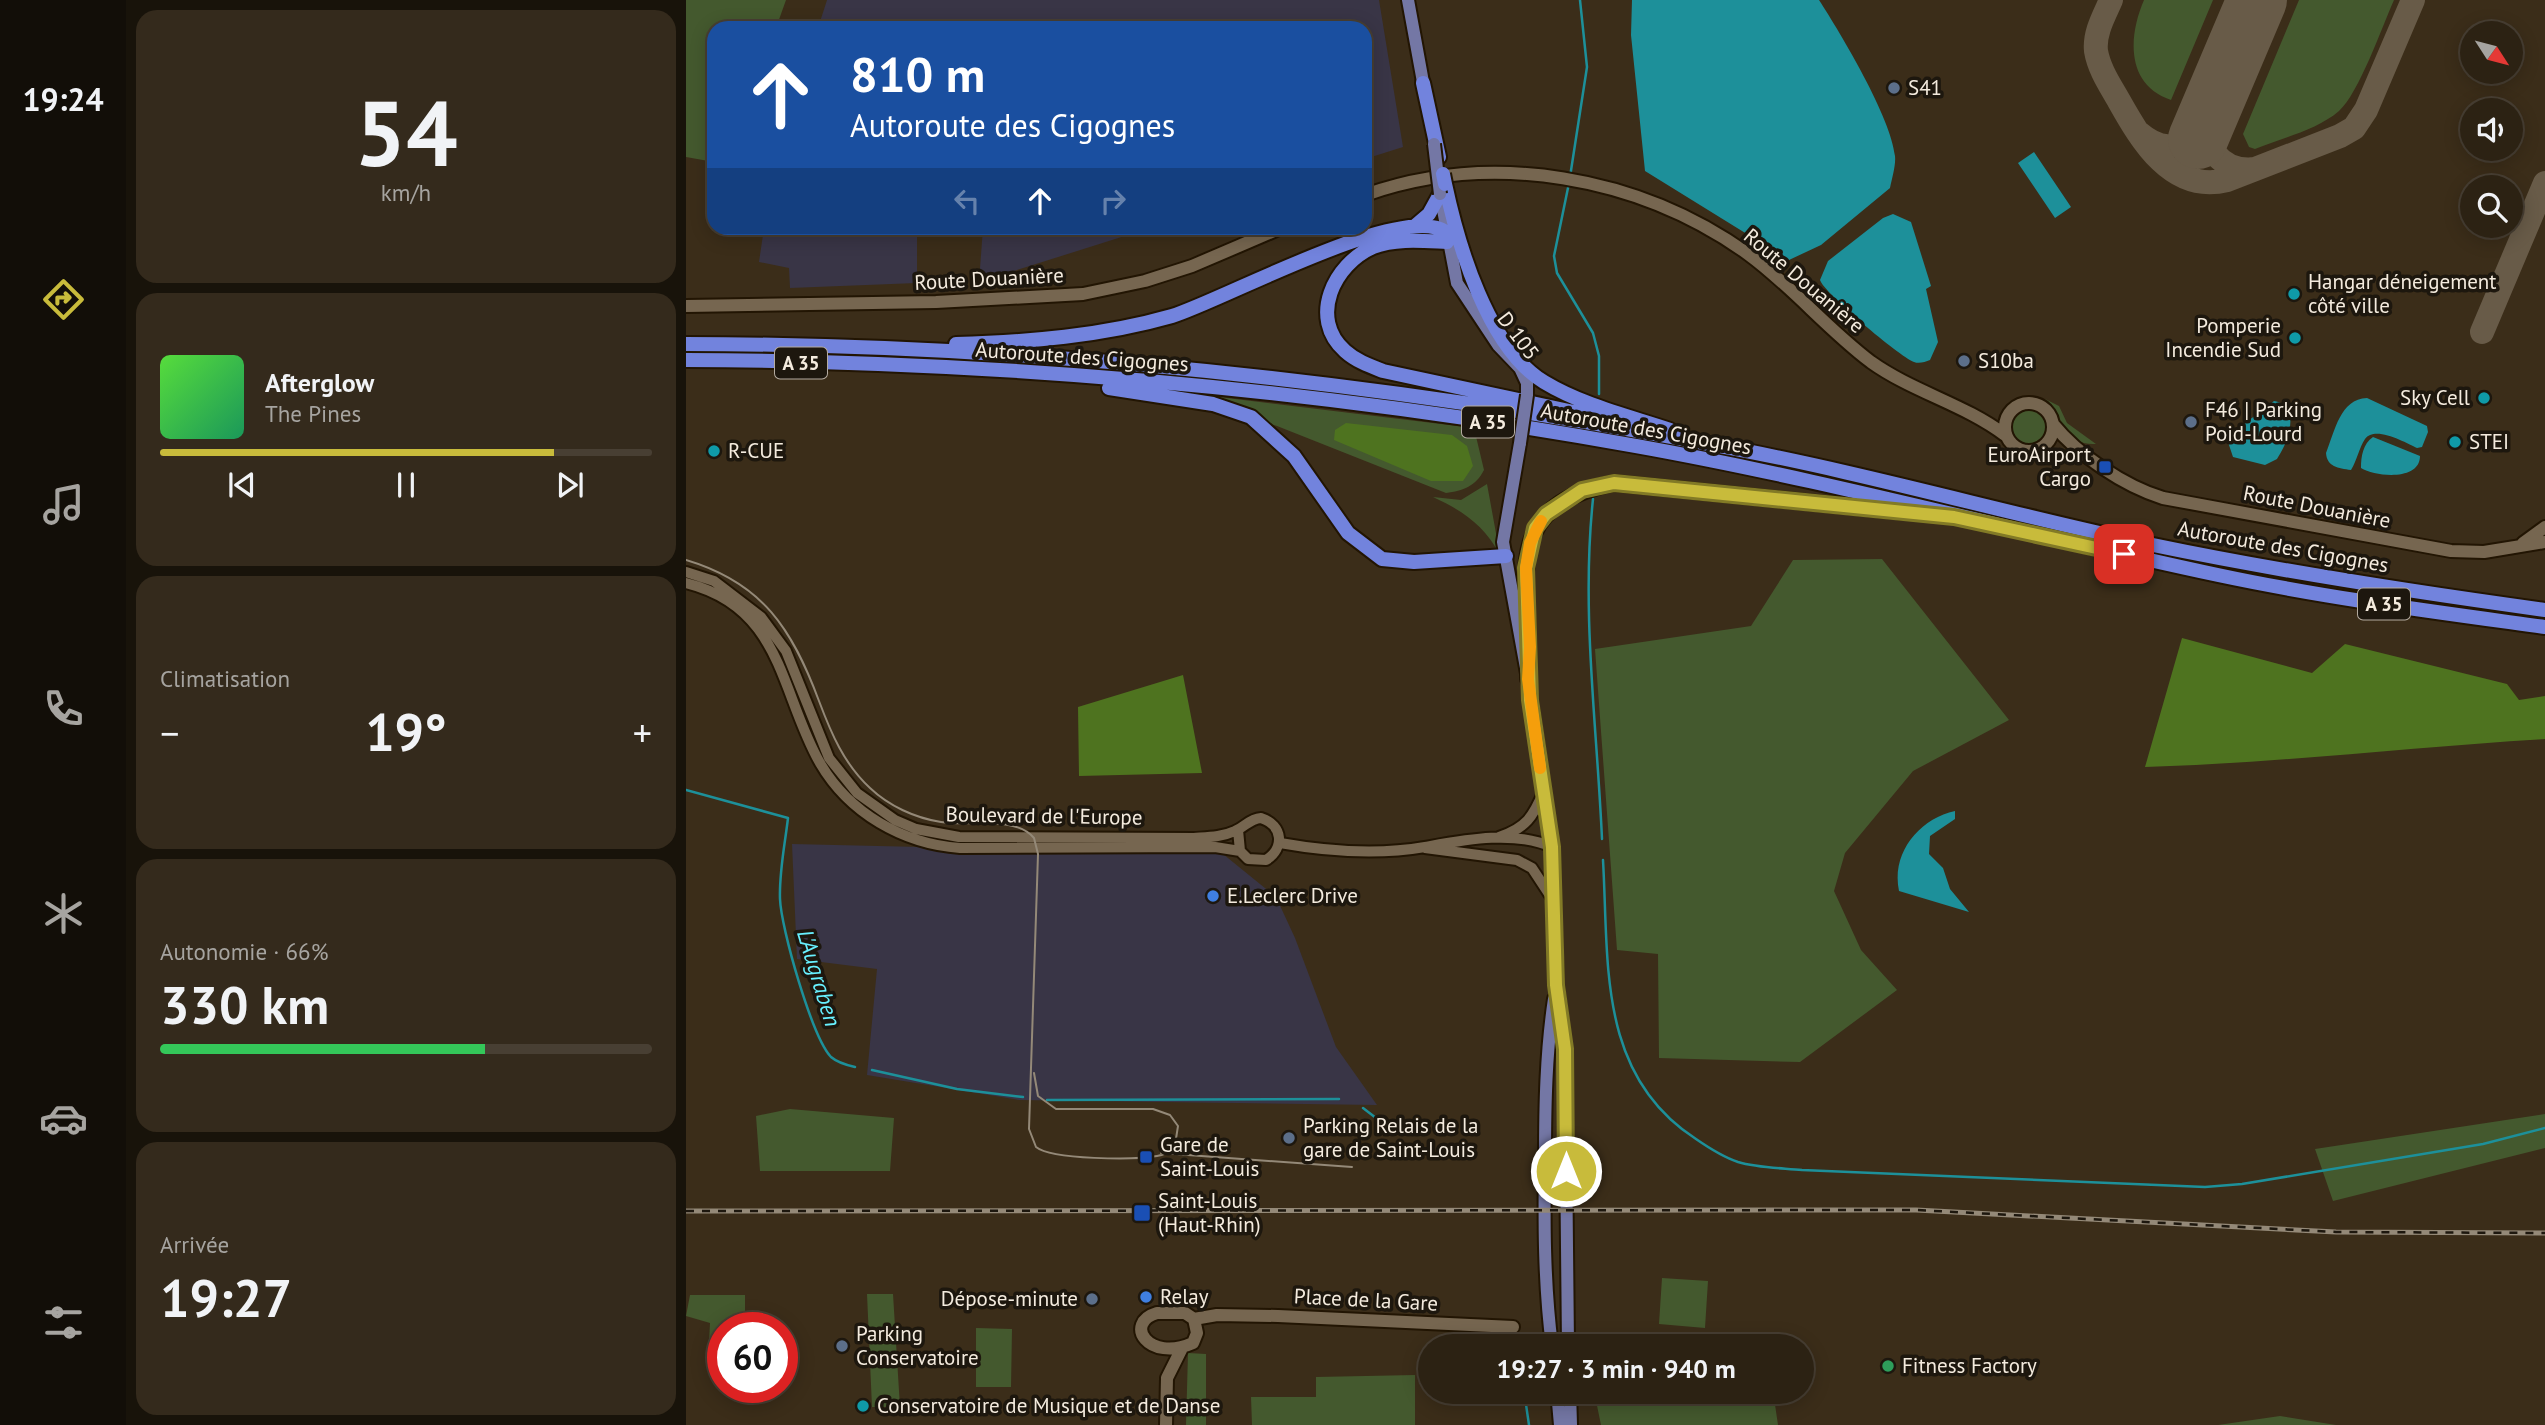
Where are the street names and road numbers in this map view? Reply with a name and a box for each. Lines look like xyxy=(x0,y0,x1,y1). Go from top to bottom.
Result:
street label: Route Douanière xyxy=(1738,222,1870,339)
street label: Route Douanière xyxy=(914,261,1064,296)
street label: D 105 xyxy=(1491,306,1545,365)
street label: Autoroute des Cigognes xyxy=(975,336,1189,377)
road number: A 35 xyxy=(775,348,827,378)
street label: Autoroute des Cigognes xyxy=(1539,397,1754,460)
road number: A 35 xyxy=(1462,406,1514,438)
street label: Route Douanière xyxy=(2241,479,2393,534)
street label: Autoroute des Cigognes xyxy=(2176,515,2391,578)
road number: A 35 xyxy=(2358,589,2410,620)
street label: Boulevard de l'Europe xyxy=(945,800,1143,831)
street label: Place de la Gare xyxy=(1293,1282,1439,1317)

